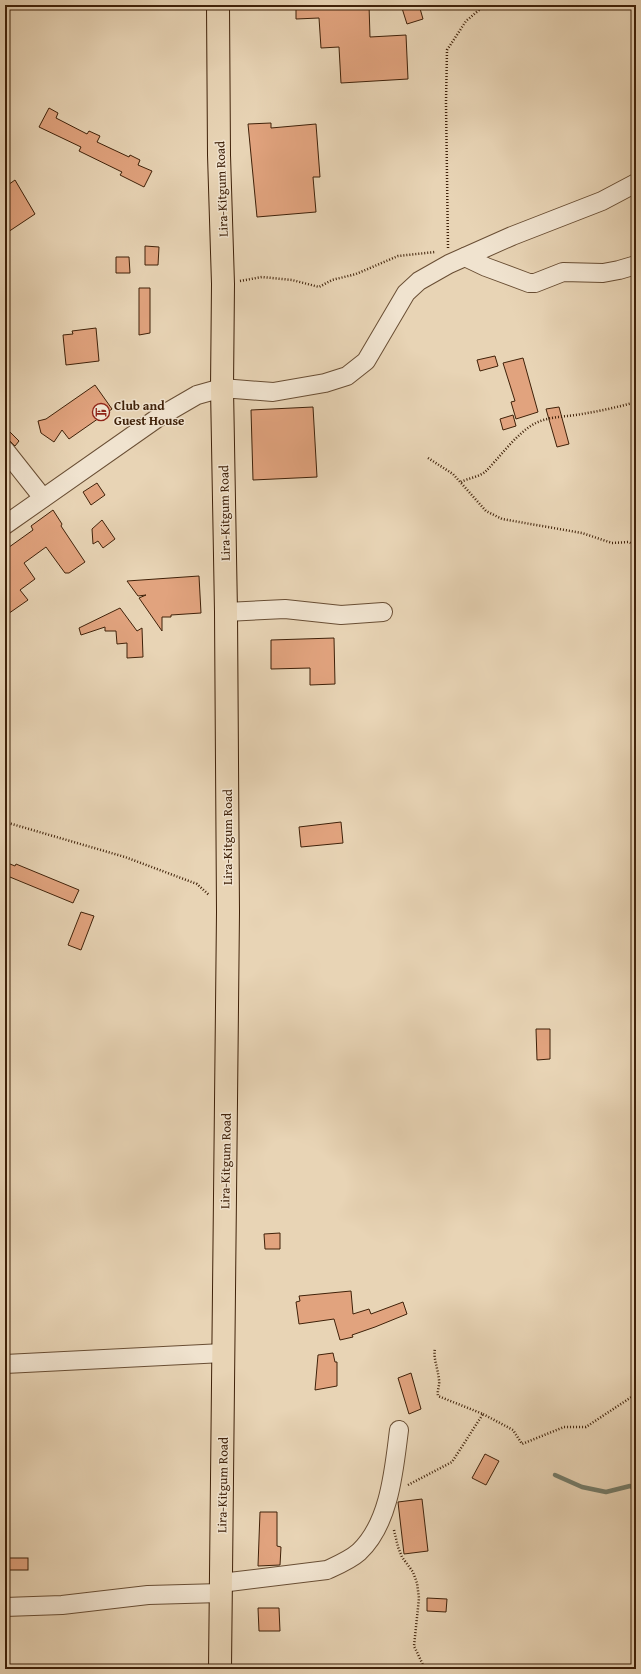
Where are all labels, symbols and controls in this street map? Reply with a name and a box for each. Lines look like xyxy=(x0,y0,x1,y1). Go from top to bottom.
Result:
street label: Lira-Kitgum Road xyxy=(210,141,233,237)
place label: Club and Guest House xyxy=(114,396,184,430)
hotel icon: Club and Guest House xyxy=(91,402,111,422)
street label: Lira-Kitgum Road xyxy=(214,465,235,561)
street label: Lira-Kitgum Road xyxy=(218,789,237,885)
street label: Lira-Kitgum Road xyxy=(215,1113,236,1209)
street label: Lira-Kitgum Road xyxy=(212,1437,233,1533)

